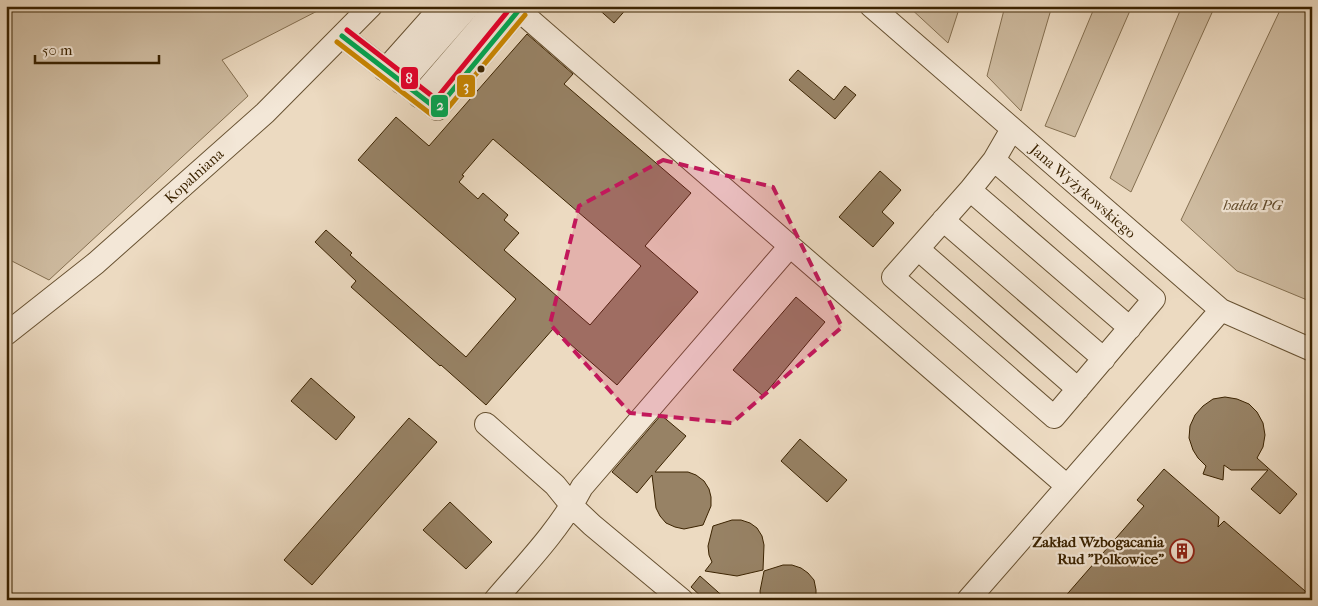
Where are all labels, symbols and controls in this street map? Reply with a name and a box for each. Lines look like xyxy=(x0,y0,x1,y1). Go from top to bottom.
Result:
scale bar xyxy=(35,32,159,64)
text: 50 m xyxy=(42,41,73,59)
unlabelled marker xyxy=(476,64,486,74)
line badge: 8 xyxy=(400,66,419,90)
text: 8 xyxy=(405,70,413,87)
line badge: 3 xyxy=(456,74,476,98)
text: 3 xyxy=(463,78,469,95)
line badge: 2 xyxy=(430,94,449,118)
text: 2 xyxy=(436,97,444,114)
street label: Jana Wyżykowskiego xyxy=(1026,139,1140,242)
street label: Kopalniana xyxy=(161,144,228,207)
park label: hałda PG xyxy=(1223,196,1284,214)
place label: Zakład Wzbogacania Rud "Polkowice" xyxy=(1032,533,1165,568)
building icon: Zakład Wzbogacania Rud "Polkowice" xyxy=(1169,538,1195,564)

